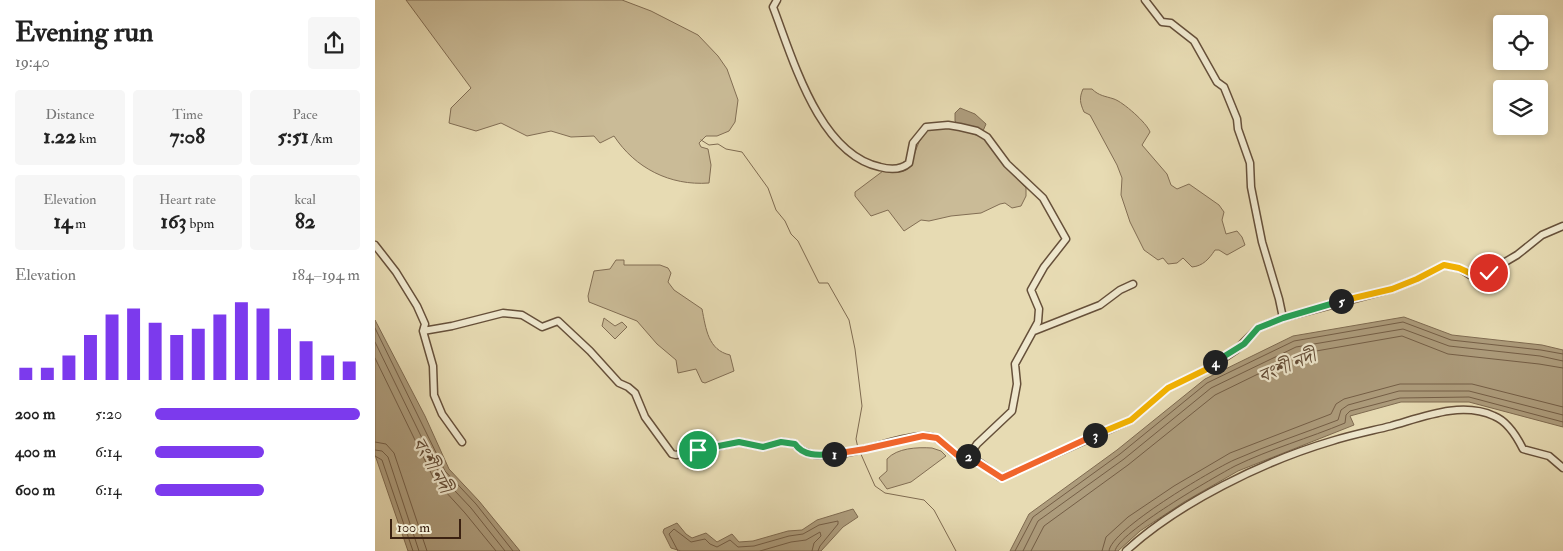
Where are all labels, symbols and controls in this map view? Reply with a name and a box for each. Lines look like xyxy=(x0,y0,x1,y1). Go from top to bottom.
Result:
text: Evening run xyxy=(15,15,153,50)
map controls xyxy=(1493,15,1548,135)
button: locate xyxy=(1493,15,1548,70)
button: share xyxy=(308,17,360,69)
text: 19:40 xyxy=(15,52,50,72)
button: layers xyxy=(1493,80,1548,135)
text: Distance xyxy=(45,106,94,123)
text: Time xyxy=(172,106,203,123)
text: Pace xyxy=(293,106,318,123)
text: 1.22 xyxy=(43,123,76,150)
text: 7:08 xyxy=(170,123,205,150)
text: 5:51 xyxy=(278,123,309,150)
text: km xyxy=(76,130,97,147)
text: /km xyxy=(309,130,333,147)
text: Elevation xyxy=(43,191,97,208)
text: Heart rate xyxy=(159,191,216,208)
text: kcal xyxy=(294,191,316,208)
text: 14 xyxy=(54,208,72,235)
text: 163 xyxy=(161,208,187,235)
text: 82 xyxy=(295,208,315,235)
text: m xyxy=(72,215,86,232)
text: bpm xyxy=(187,215,214,232)
pin xyxy=(1468,252,1510,294)
icon: check xyxy=(1475,259,1503,287)
text: Elevation xyxy=(15,265,76,285)
text: 184–194 m xyxy=(292,265,360,285)
pin: 5 xyxy=(1329,288,1353,314)
text: 5 xyxy=(1338,293,1345,310)
water label: বংশী নদী xyxy=(1255,343,1321,388)
pin: 4 xyxy=(1203,350,1227,374)
text: 4 xyxy=(1212,354,1219,371)
text: 200 m xyxy=(15,404,55,424)
text: 5:20 xyxy=(95,404,122,424)
pin: 3 xyxy=(1083,422,1107,448)
text: 3 xyxy=(1093,427,1098,444)
pin xyxy=(677,429,719,471)
water label: বংশী নদী xyxy=(407,433,458,499)
icon: arrive xyxy=(684,436,712,464)
text: 400 m xyxy=(15,442,56,462)
text: 6:14 xyxy=(95,442,121,462)
pin: 1 xyxy=(821,442,847,466)
pin: 2 xyxy=(955,444,981,468)
text: 1 xyxy=(832,446,837,463)
text: 2 xyxy=(965,448,972,465)
text: 600 m xyxy=(15,480,55,500)
text: 6:14 xyxy=(95,480,121,500)
scale bar xyxy=(390,516,461,539)
text: 100 m xyxy=(397,519,430,536)

